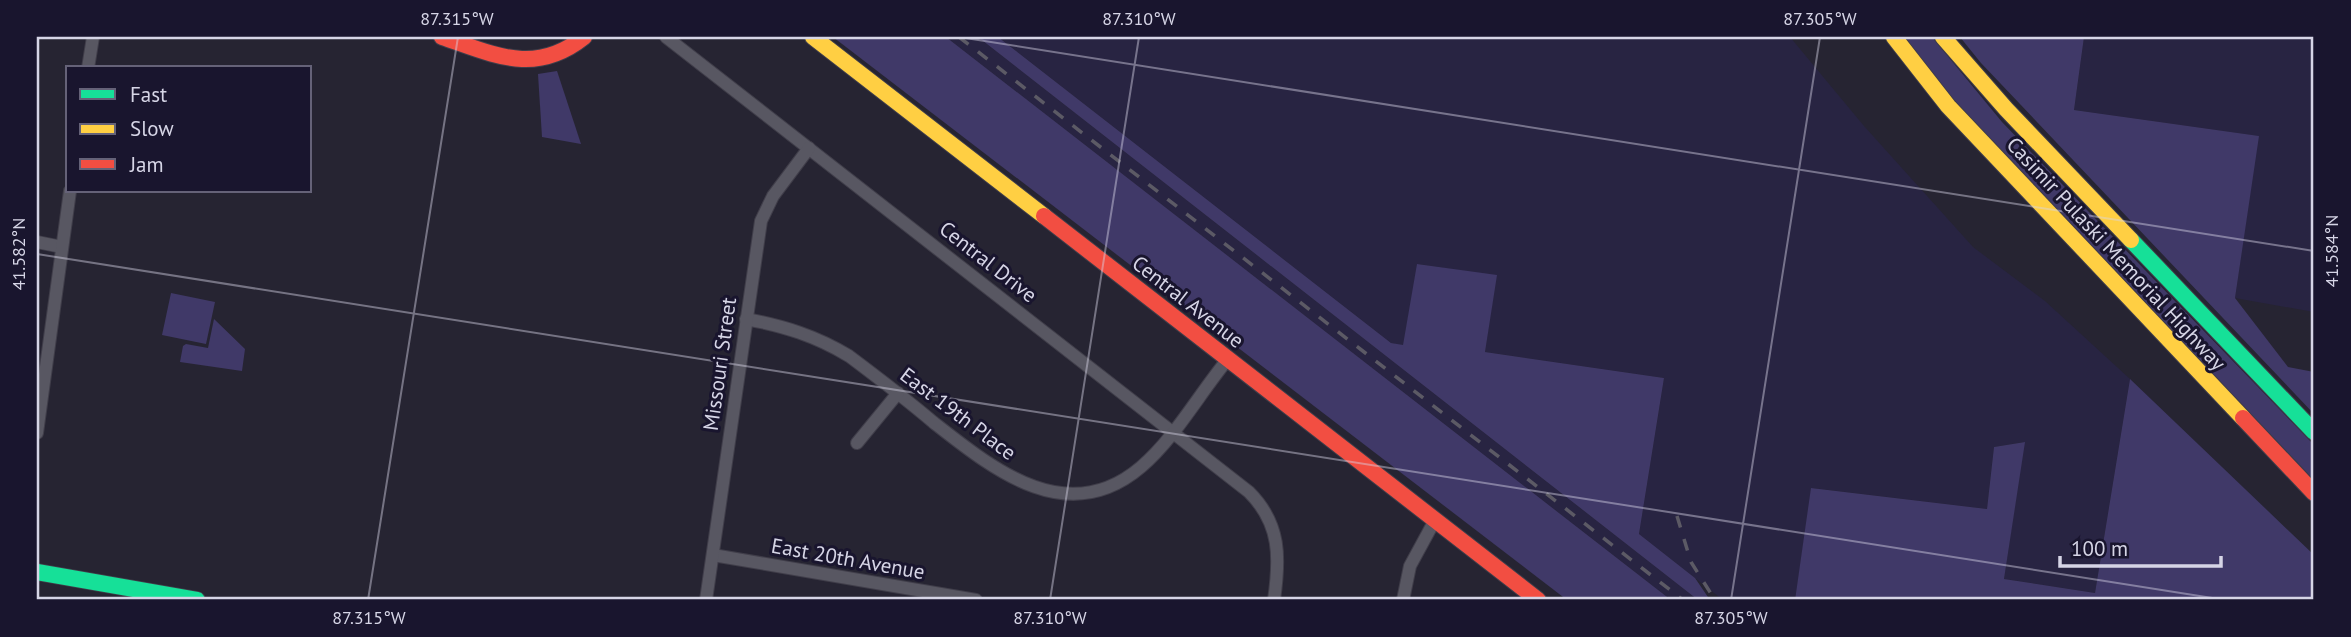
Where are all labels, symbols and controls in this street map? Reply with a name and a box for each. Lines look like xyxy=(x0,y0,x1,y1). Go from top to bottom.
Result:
text: 87.315°W xyxy=(420,7,494,30)
text: 87.310°W xyxy=(1102,7,1176,30)
text: 87.305°W xyxy=(1783,7,1857,30)
legend xyxy=(66,66,312,192)
text: Fast xyxy=(130,81,167,108)
text: Slow xyxy=(130,115,174,142)
street label: Casimir Pulaski Memorial Highway xyxy=(2001,131,2232,376)
text: Jam xyxy=(129,151,164,178)
street label: Central Drive xyxy=(934,215,1043,308)
text: 41.584°N xyxy=(2320,215,2343,287)
text: 41.582°N xyxy=(7,218,30,290)
street label: Central Avenue xyxy=(1127,249,1250,354)
street label: Missouri Street xyxy=(697,295,742,432)
street label: East 19th Place xyxy=(895,361,1022,466)
scale bar xyxy=(2060,525,2222,569)
street label: East 20th Avenue xyxy=(769,532,927,585)
text: 100 m xyxy=(2071,535,2128,562)
text: 87.315°W xyxy=(332,606,406,629)
text: 87.310°W xyxy=(1013,606,1087,629)
text: 87.305°W xyxy=(1694,606,1768,629)

